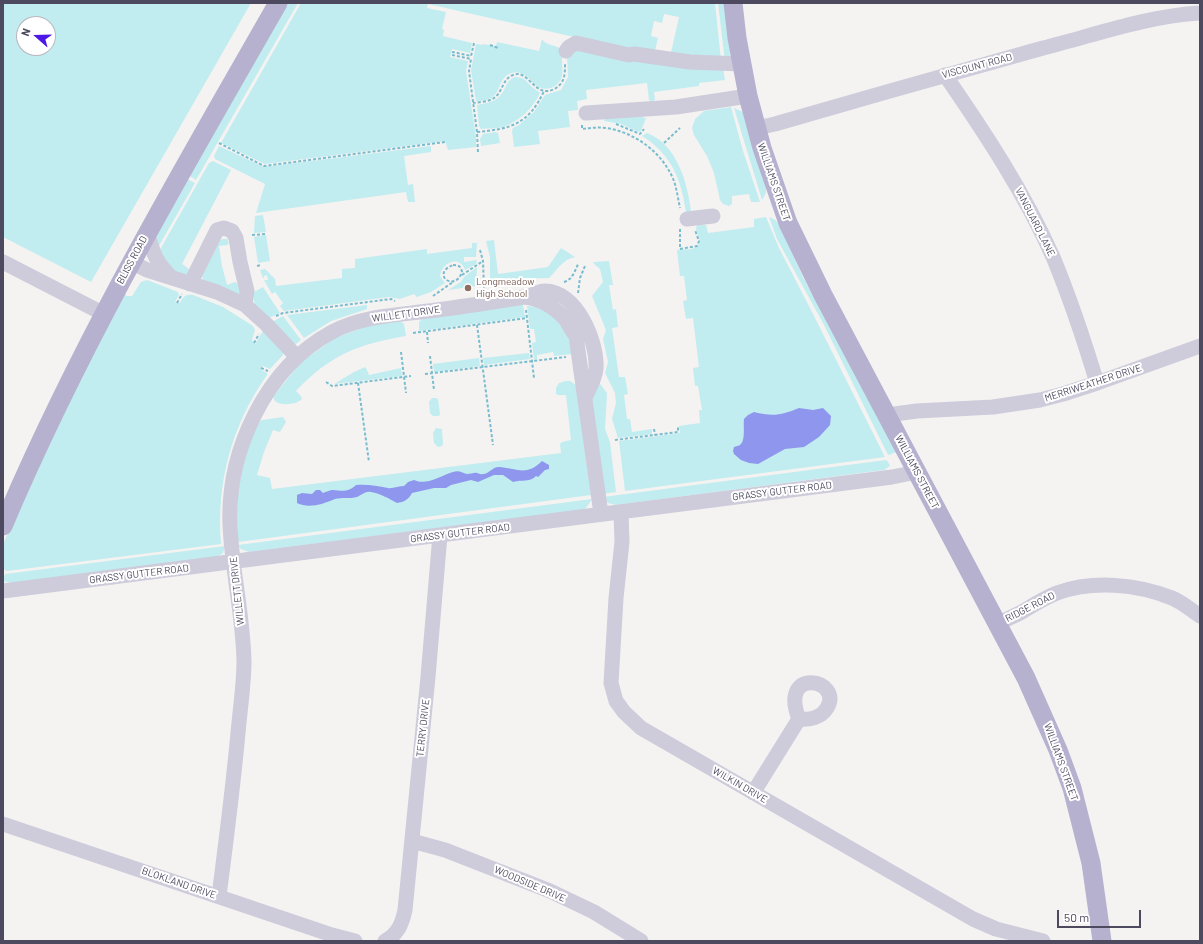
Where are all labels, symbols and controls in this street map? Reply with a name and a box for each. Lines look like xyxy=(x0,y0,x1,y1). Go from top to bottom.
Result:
north arrow xyxy=(16,16,56,56)
text: N xyxy=(18,26,33,38)
street label: VISCOUNT ROAD xyxy=(941,51,1013,81)
street label: WILLIAMS STREET xyxy=(755,141,793,223)
street label: VANGUARD LANE xyxy=(1013,186,1057,258)
street label: BLISS ROAD xyxy=(114,234,150,286)
place label: Longmeadow High School xyxy=(476,276,534,300)
marker: Longmeadow High School xyxy=(463,283,473,293)
street label: WILLETT DRIVE xyxy=(371,303,441,325)
street label: MERRIWEATHER DRIVE xyxy=(1043,362,1143,404)
street label: WILLIAMS STREET xyxy=(893,433,941,511)
street label: GRASSY GUTTER ROAD xyxy=(731,479,833,503)
street label: GRASSY GUTTER ROAD xyxy=(409,521,511,545)
street label: WILLETT DRIVE xyxy=(227,556,247,626)
street label: GRASSY GUTTER ROAD xyxy=(88,562,190,586)
street label: RIDGE ROAD xyxy=(1003,589,1057,625)
street label: TERRY DRIVE xyxy=(414,698,432,758)
street label: WILLIAMS STREET xyxy=(1041,722,1081,802)
street label: WILKIN DRIVE xyxy=(710,765,770,805)
street label: WOODSIDE DRIVE xyxy=(492,864,568,904)
street label: BLOKLAND DRIVE xyxy=(140,865,218,901)
scale bar xyxy=(1059,902,1143,928)
text: 50 m xyxy=(1064,910,1089,924)

